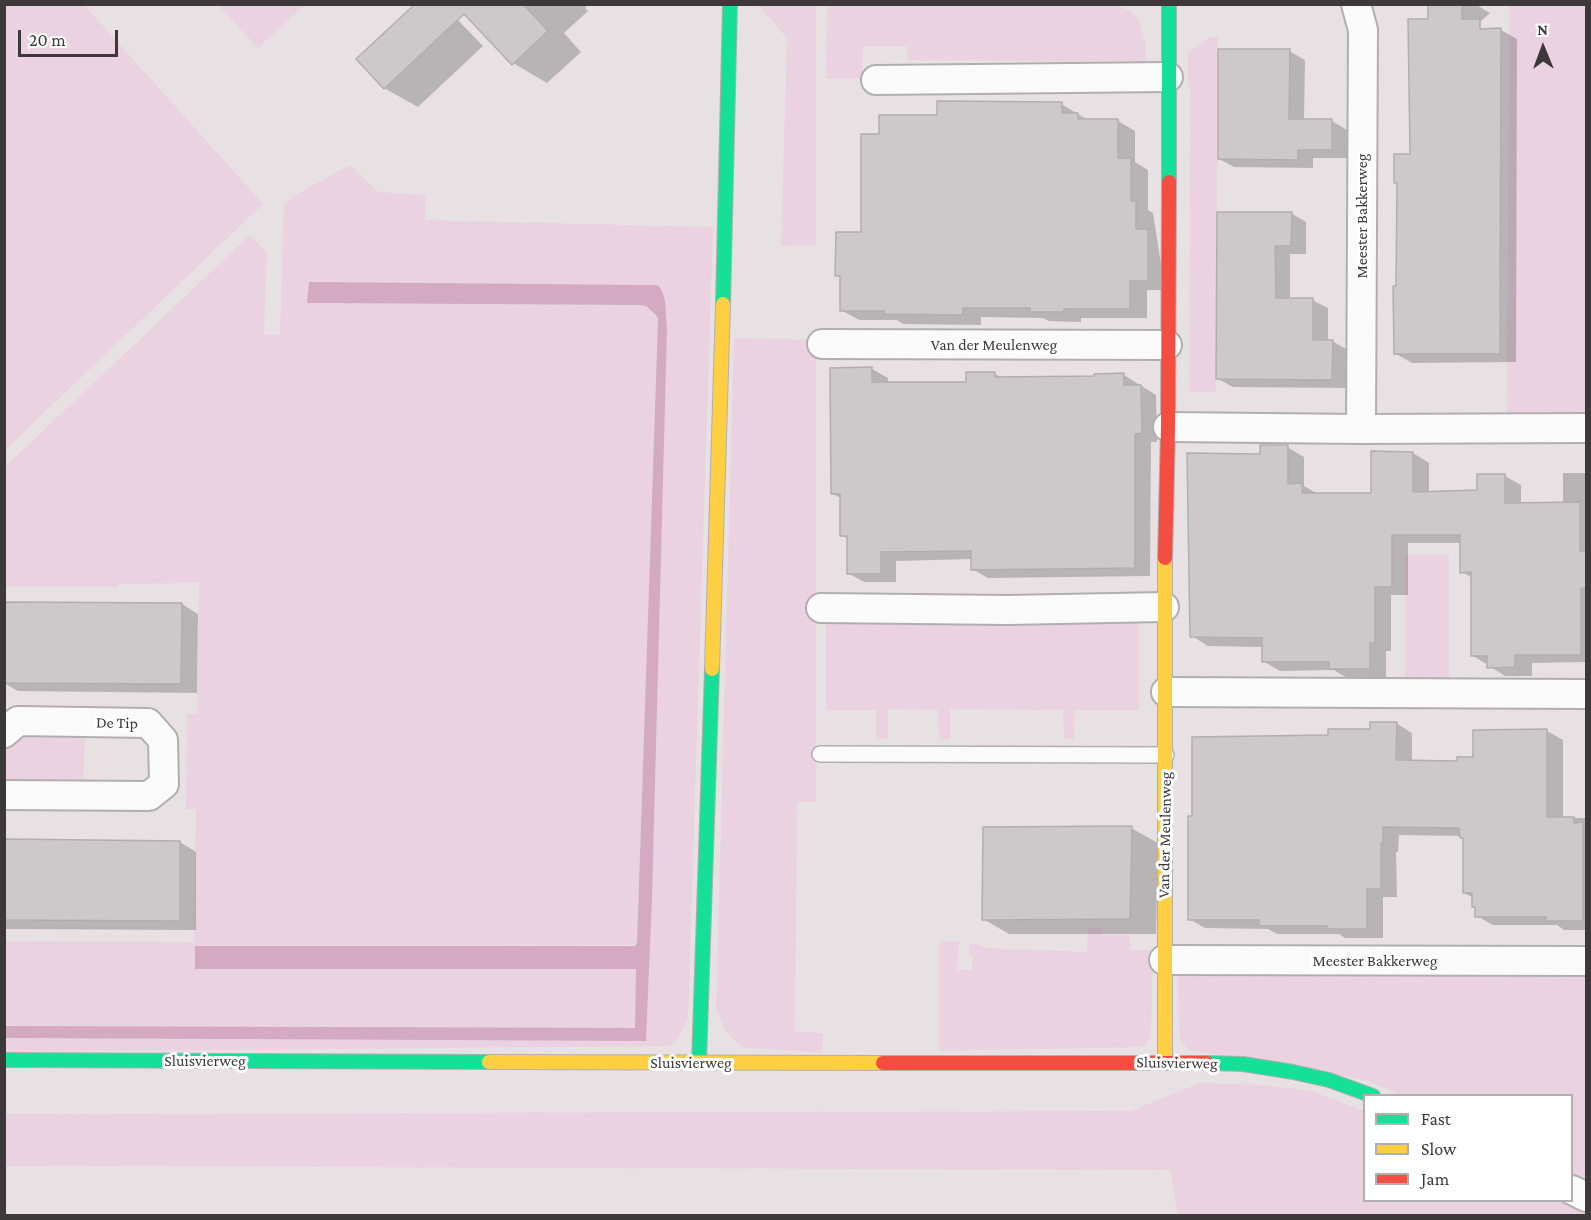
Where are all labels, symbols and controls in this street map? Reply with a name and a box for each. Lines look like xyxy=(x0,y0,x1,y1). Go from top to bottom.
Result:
scale bar xyxy=(21,18,122,56)
north arrow xyxy=(1513,18,1573,78)
text: N xyxy=(1537,21,1548,38)
text: 20 m xyxy=(29,30,66,50)
street label: Meester Bakkerweg xyxy=(1352,154,1372,278)
street label: Van der Meulenweg xyxy=(931,335,1057,355)
street label: De Tip xyxy=(96,713,138,733)
street label: Van der Meulenweg xyxy=(1154,772,1176,898)
street label: Meester Bakkerweg xyxy=(1312,951,1438,971)
street label: Sluisvierweg xyxy=(164,1051,246,1071)
street label: Sluisvierweg xyxy=(650,1053,732,1073)
street label: Sluisvierweg xyxy=(1136,1053,1218,1073)
legend xyxy=(1363,1094,1573,1202)
text: Fast xyxy=(1421,1109,1451,1129)
text: Slow xyxy=(1421,1139,1456,1159)
text: Jam xyxy=(1421,1169,1449,1189)

